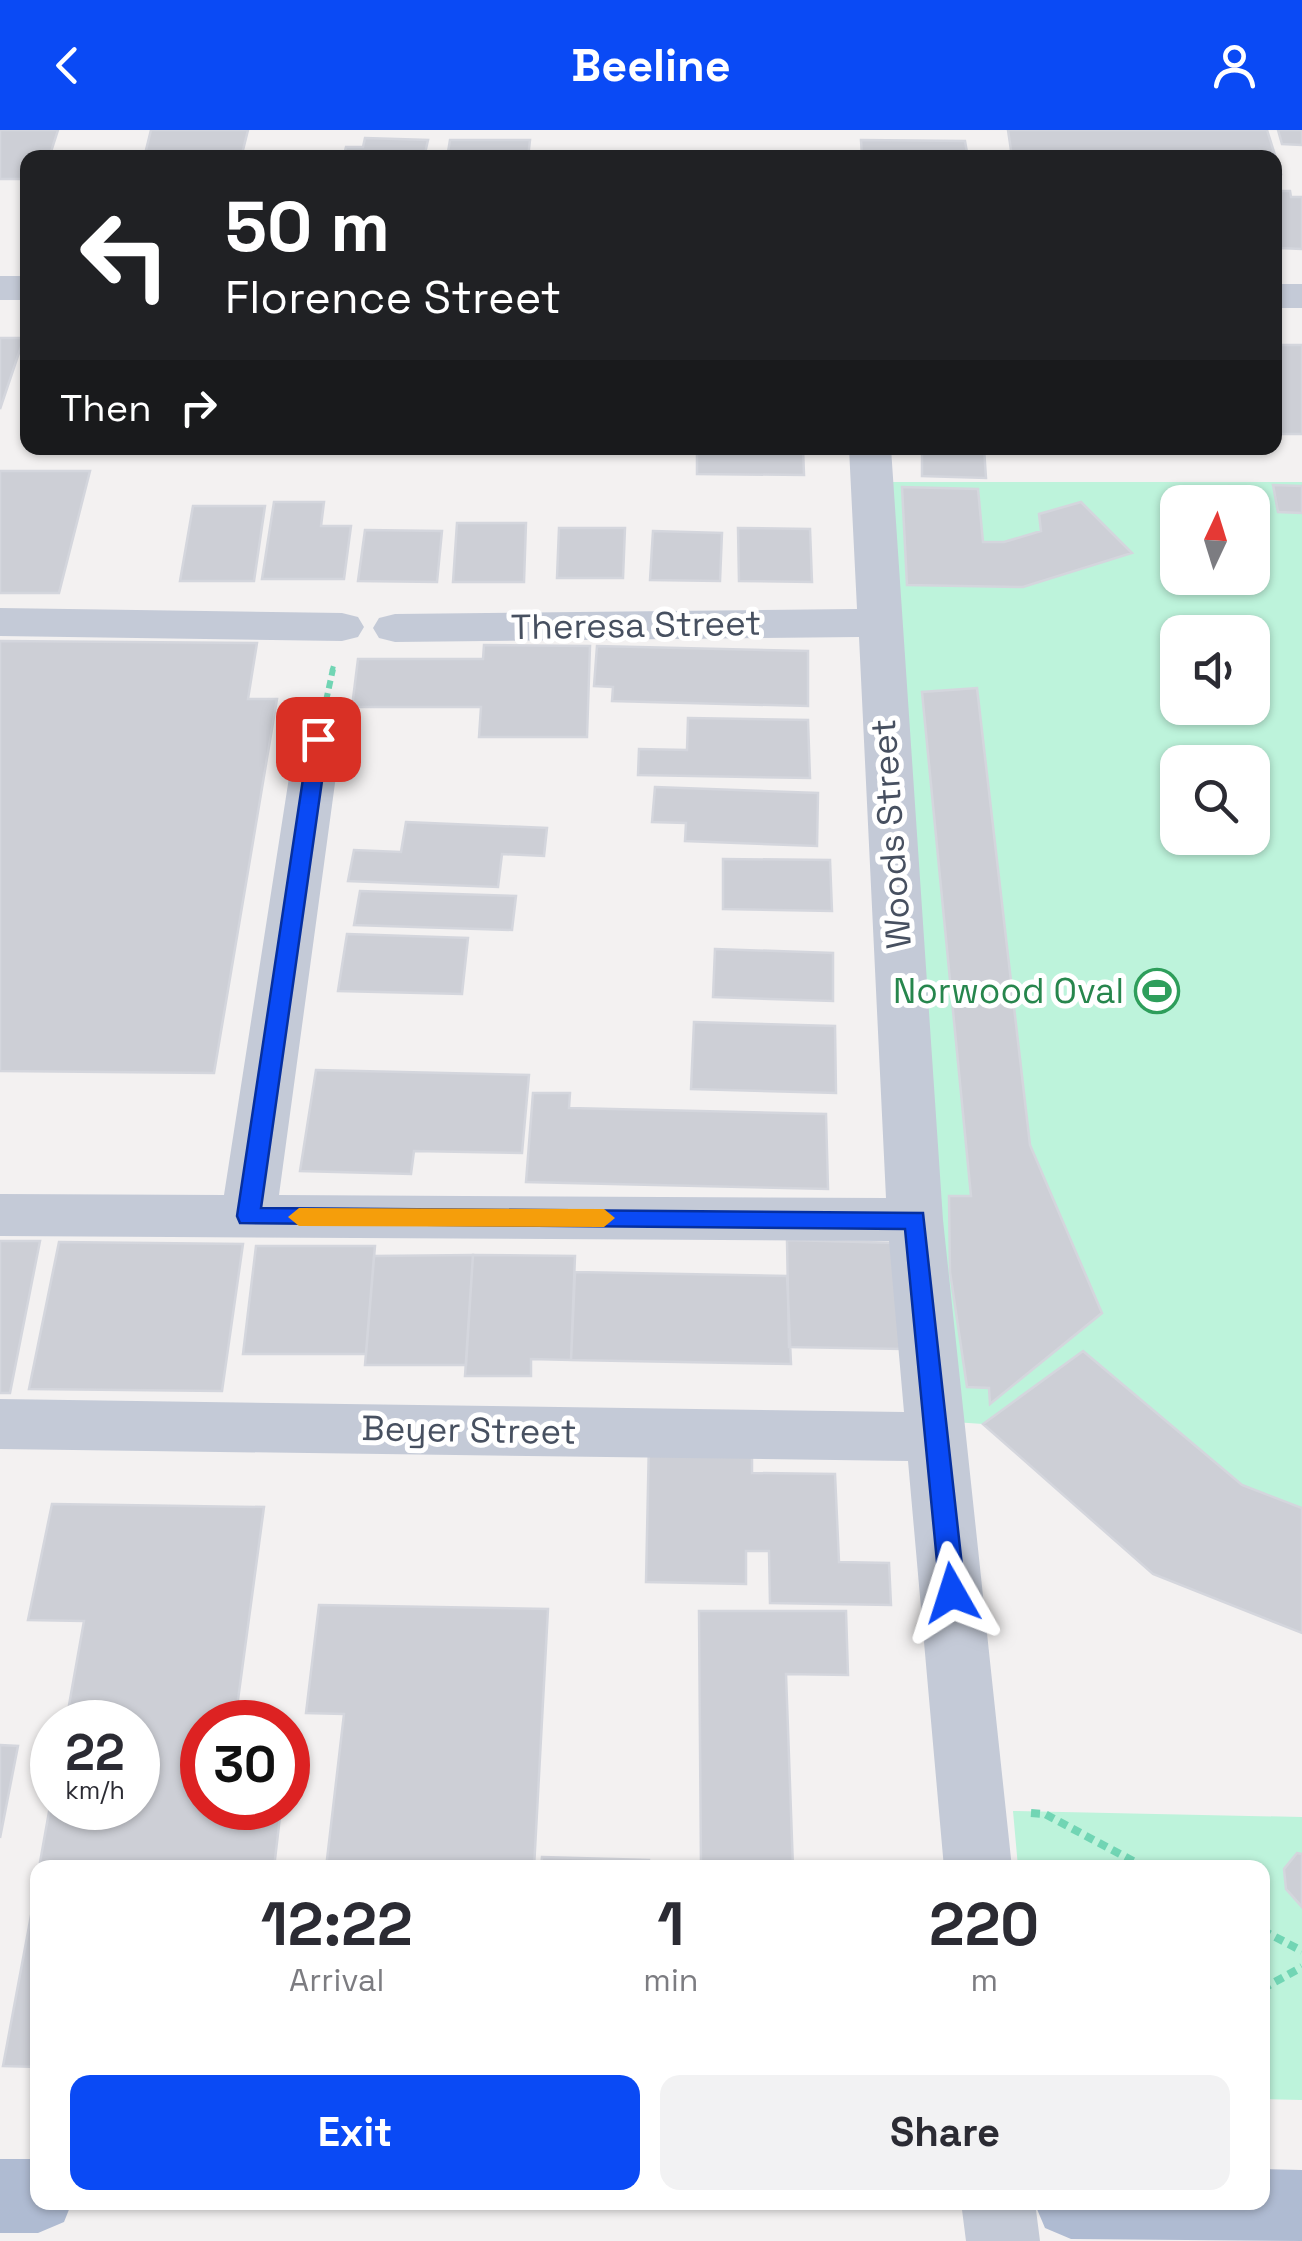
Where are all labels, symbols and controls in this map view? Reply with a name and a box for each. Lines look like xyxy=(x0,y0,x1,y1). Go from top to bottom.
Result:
text: Beeline xyxy=(571,37,731,94)
icon: back xyxy=(40,38,95,93)
icon: person xyxy=(1207,38,1262,93)
text: 50 m xyxy=(225,182,390,271)
icon: left xyxy=(60,190,190,320)
text: Florence Street xyxy=(225,269,561,326)
icon: right xyxy=(171,380,226,435)
text: Then xyxy=(60,384,151,432)
north arrow xyxy=(1160,485,1270,595)
map controls xyxy=(1160,485,1270,855)
street label: Theresa Street xyxy=(510,601,762,649)
button: sound xyxy=(1160,615,1270,725)
pin xyxy=(276,697,361,782)
icon: arrive xyxy=(291,712,346,767)
street label: Woods Street xyxy=(861,718,921,950)
button: search xyxy=(1160,745,1270,855)
sports icon: Norwood Oval xyxy=(1134,968,1180,1014)
place label: Norwood Oval xyxy=(893,969,1124,1013)
street label: Beyer Street xyxy=(361,1406,577,1454)
position arrow xyxy=(900,1541,1004,1645)
speed limit sign: 30 xyxy=(180,1700,310,1830)
text: 22 xyxy=(65,1721,125,1785)
text: km/h xyxy=(65,1774,125,1806)
text: 12:22 xyxy=(261,1886,413,1963)
text: 1 xyxy=(657,1886,684,1963)
text: 220 xyxy=(929,1886,1039,1963)
text: Arrival xyxy=(289,1960,384,2000)
text: min xyxy=(643,1960,698,2000)
text: m xyxy=(970,1960,998,2000)
button: Exit xyxy=(70,2075,640,2190)
button: Share xyxy=(660,2075,1230,2190)

